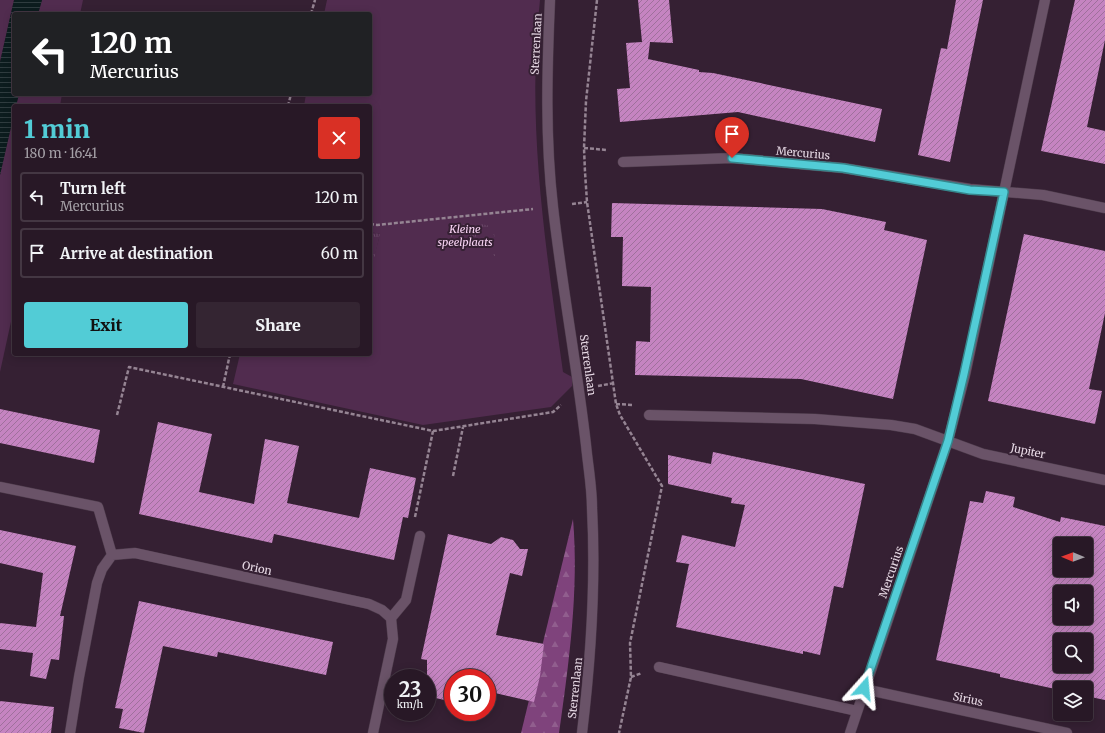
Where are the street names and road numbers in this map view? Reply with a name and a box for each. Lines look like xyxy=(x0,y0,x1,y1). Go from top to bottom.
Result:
street label: Sterrenlaan xyxy=(527,12,545,75)
street label: Mercurius xyxy=(775,144,831,162)
street label: Sterrenlaan xyxy=(577,334,599,397)
street label: Jupiter xyxy=(1008,440,1047,462)
street label: Mercurius xyxy=(876,544,906,600)
street label: Orion xyxy=(241,558,274,578)
street label: Sterrenlaan xyxy=(565,656,585,719)
street label: Sirius xyxy=(952,689,984,709)

